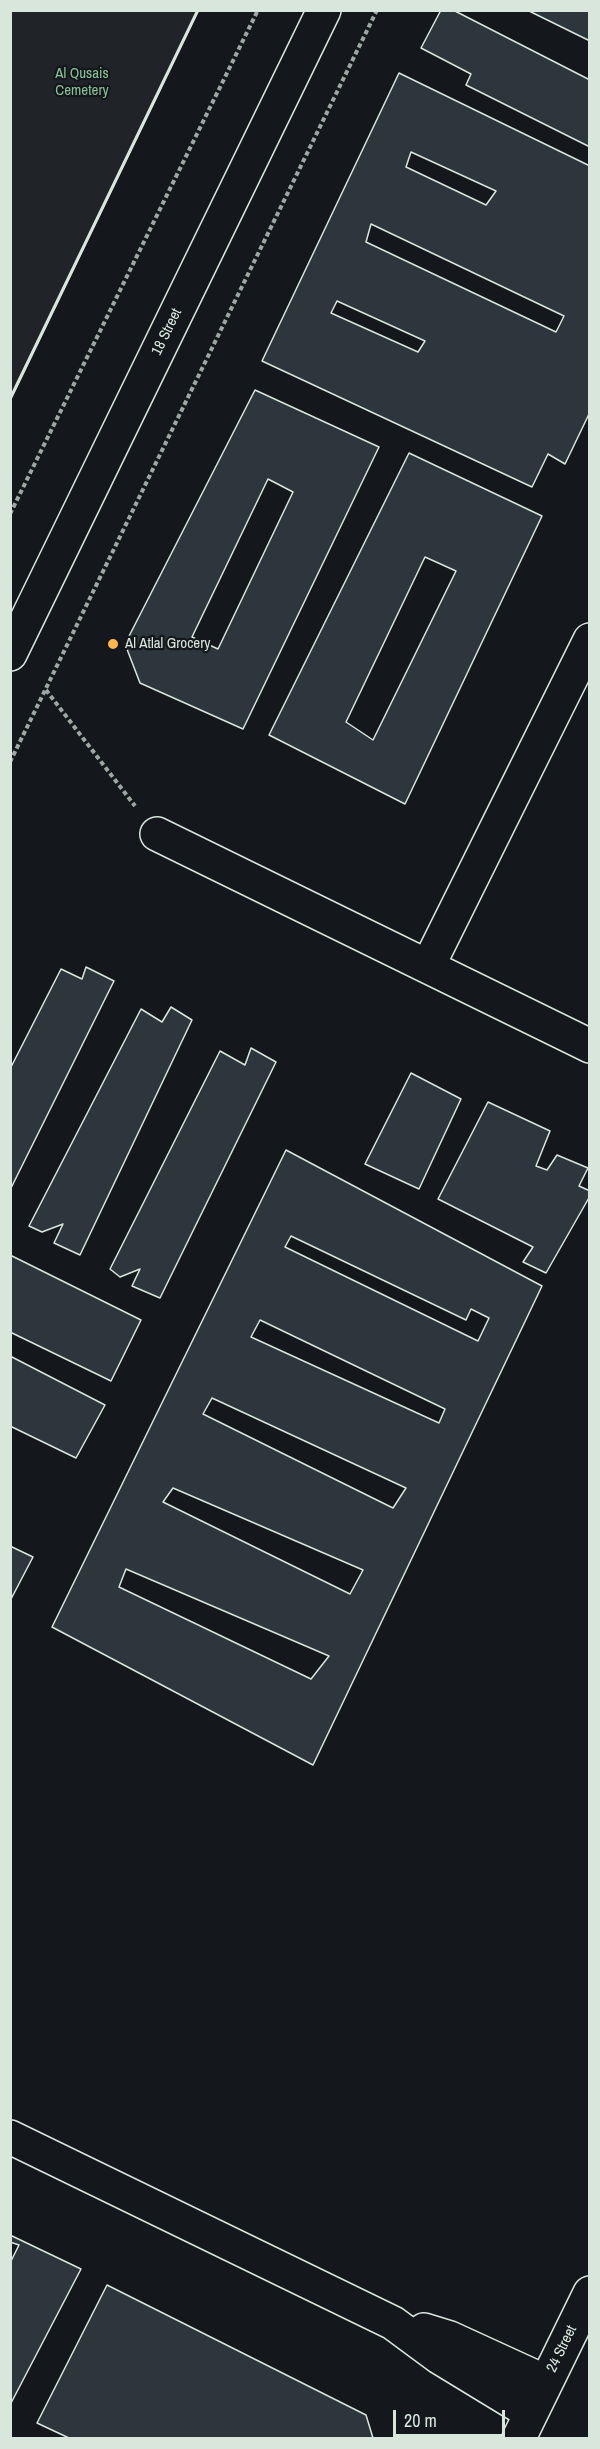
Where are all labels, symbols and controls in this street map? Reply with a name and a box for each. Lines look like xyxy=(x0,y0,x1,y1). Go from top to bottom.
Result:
park label: Al Qusais Cemetery xyxy=(55,65,109,100)
street label: 18 Street xyxy=(148,306,186,358)
place label: Al Atlal Grocery xyxy=(125,635,210,653)
marker: Al Atlal Grocery xyxy=(106,637,120,651)
street label: 24 Street xyxy=(543,2323,581,2375)
scale bar xyxy=(396,2398,508,2436)
text: 20 m xyxy=(404,2408,437,2433)

